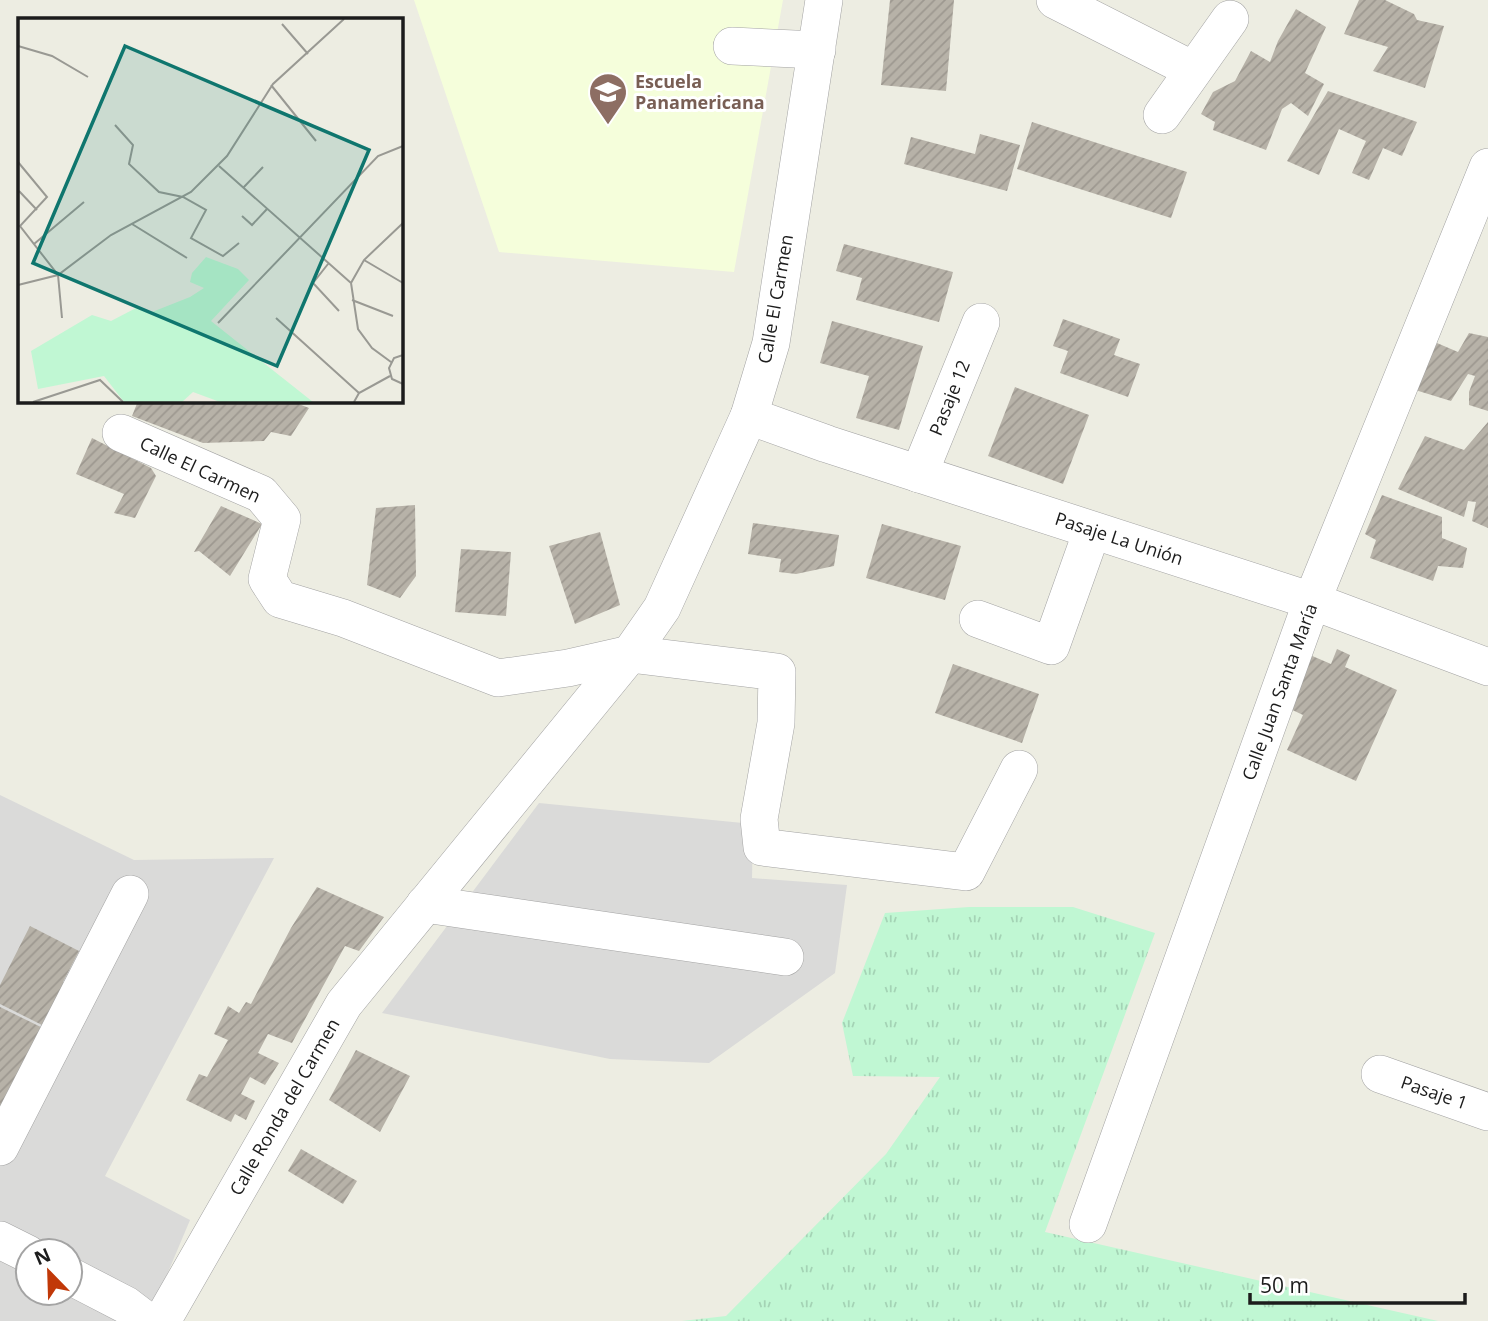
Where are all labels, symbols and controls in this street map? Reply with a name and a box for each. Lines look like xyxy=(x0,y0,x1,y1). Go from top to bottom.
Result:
inset map xyxy=(18,18,402,402)
place label: Escuela Panamericana xyxy=(635,69,765,114)
school or university icon: Escuela Panamericana xyxy=(587,71,629,126)
street label: Calle El Carmen xyxy=(752,232,798,365)
street label: Pasaje 12 xyxy=(923,356,975,439)
street label: Calle El Carmen xyxy=(136,431,265,508)
street label: Pasaje La Unión xyxy=(1052,506,1186,570)
street label: Calle Juan Santa María xyxy=(1236,600,1322,784)
street label: Calle Ronda del Carmen xyxy=(224,1014,345,1199)
street label: Pasaje 1 xyxy=(1398,1069,1471,1115)
north arrow xyxy=(14,1237,84,1307)
text: N xyxy=(30,1241,55,1271)
scale bar xyxy=(1250,1262,1465,1306)
text: 50 m xyxy=(1260,1271,1309,1299)

